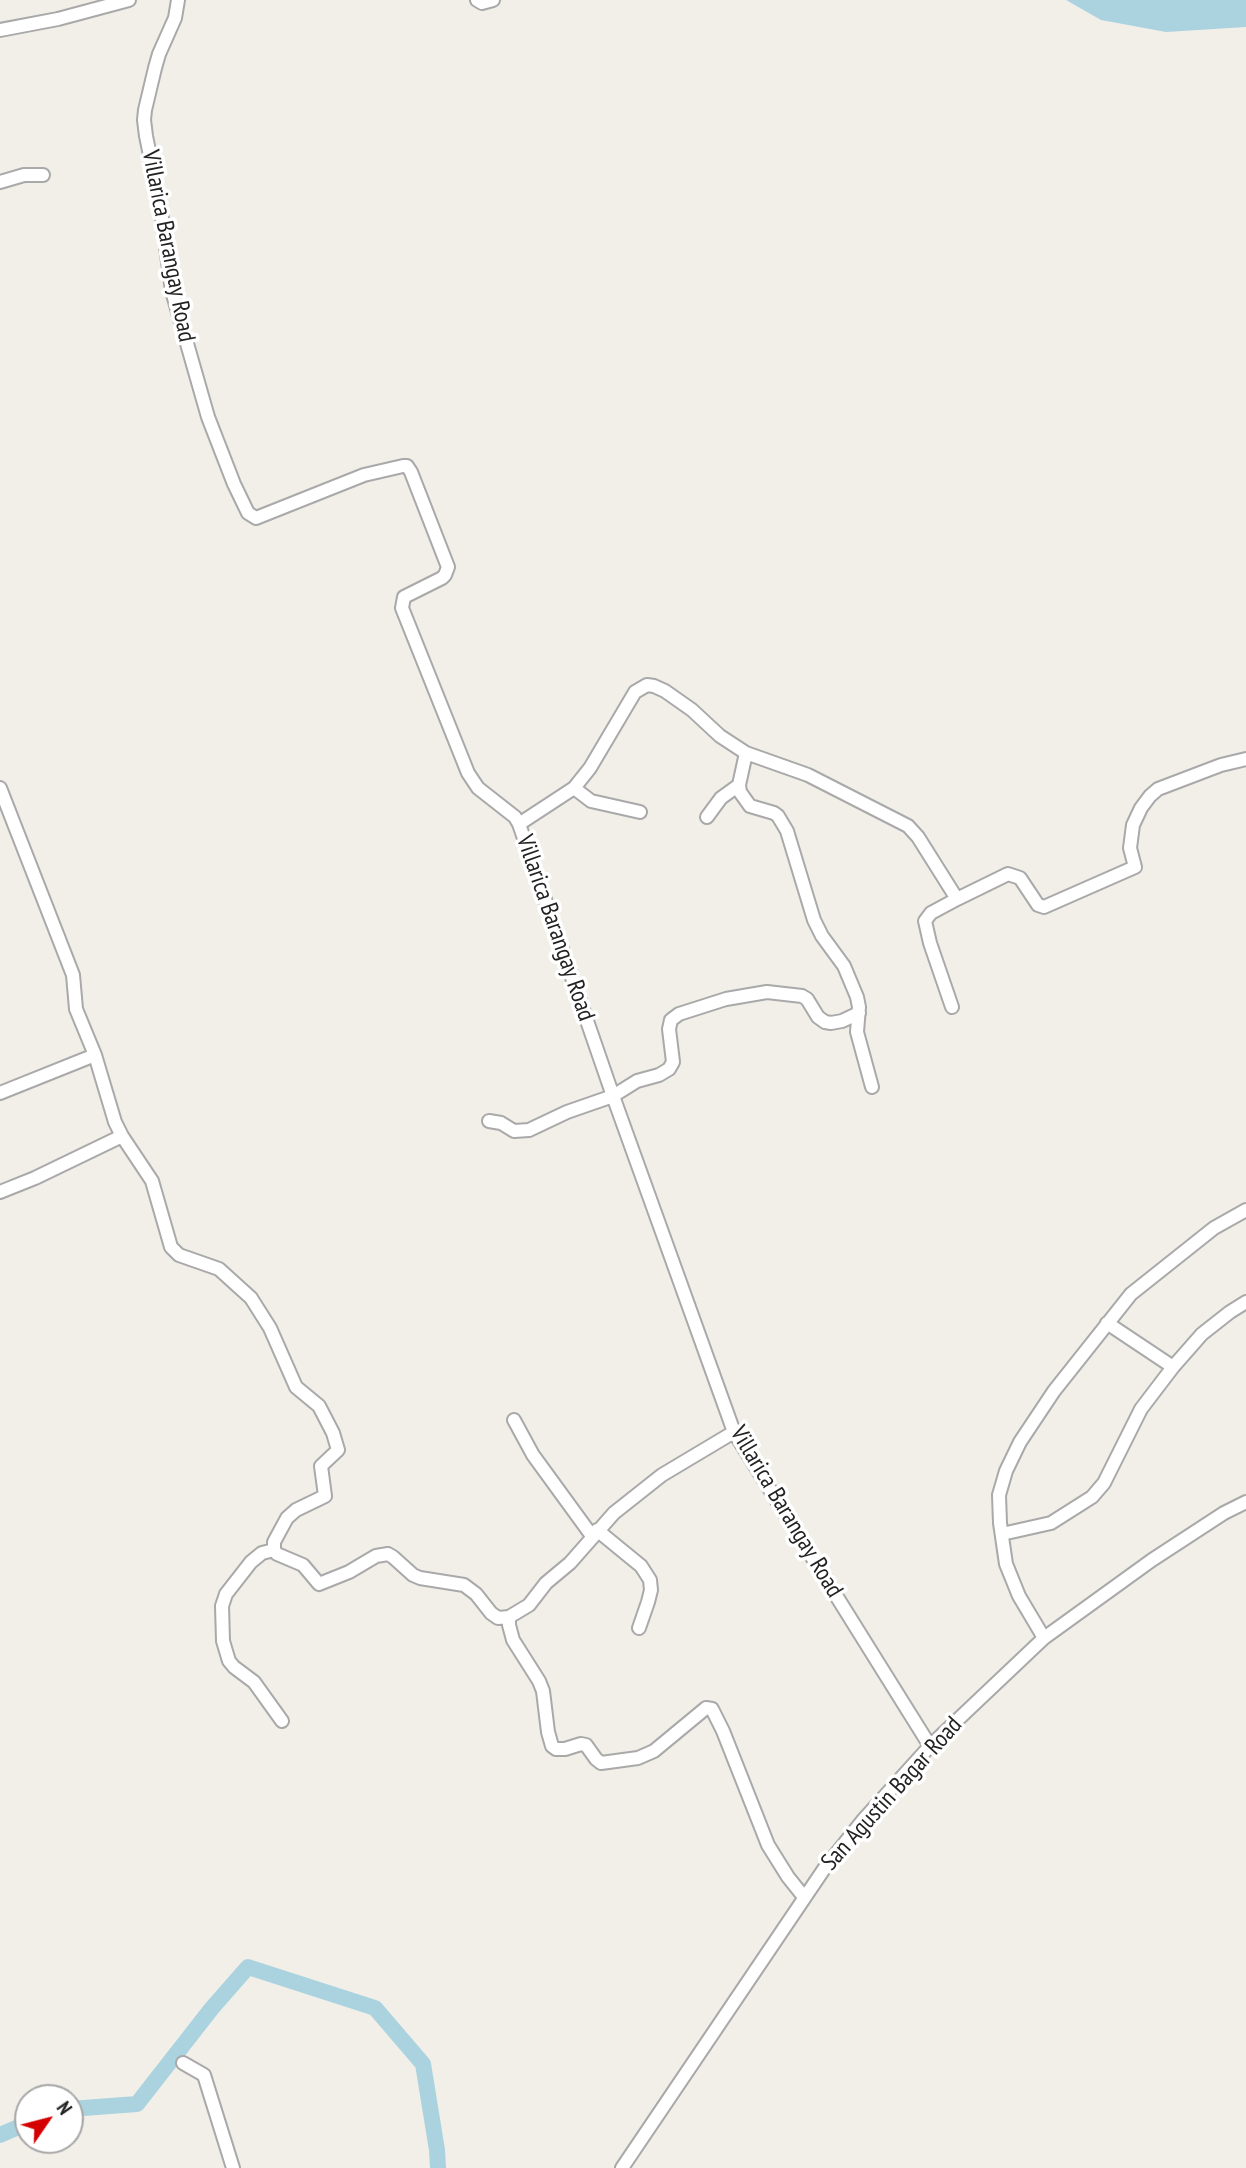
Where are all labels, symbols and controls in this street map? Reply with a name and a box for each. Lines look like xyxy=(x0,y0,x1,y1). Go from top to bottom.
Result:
street label: Villarica Barangay Road xyxy=(135,148,201,344)
street label: Villarica Barangay Road xyxy=(510,831,600,1025)
street label: Villarica Barangay Road xyxy=(724,1421,848,1603)
street label: San Agustin Bagar Road xyxy=(816,1711,968,1877)
north arrow xyxy=(14,2084,84,2154)
text: N xyxy=(52,2097,77,2119)

